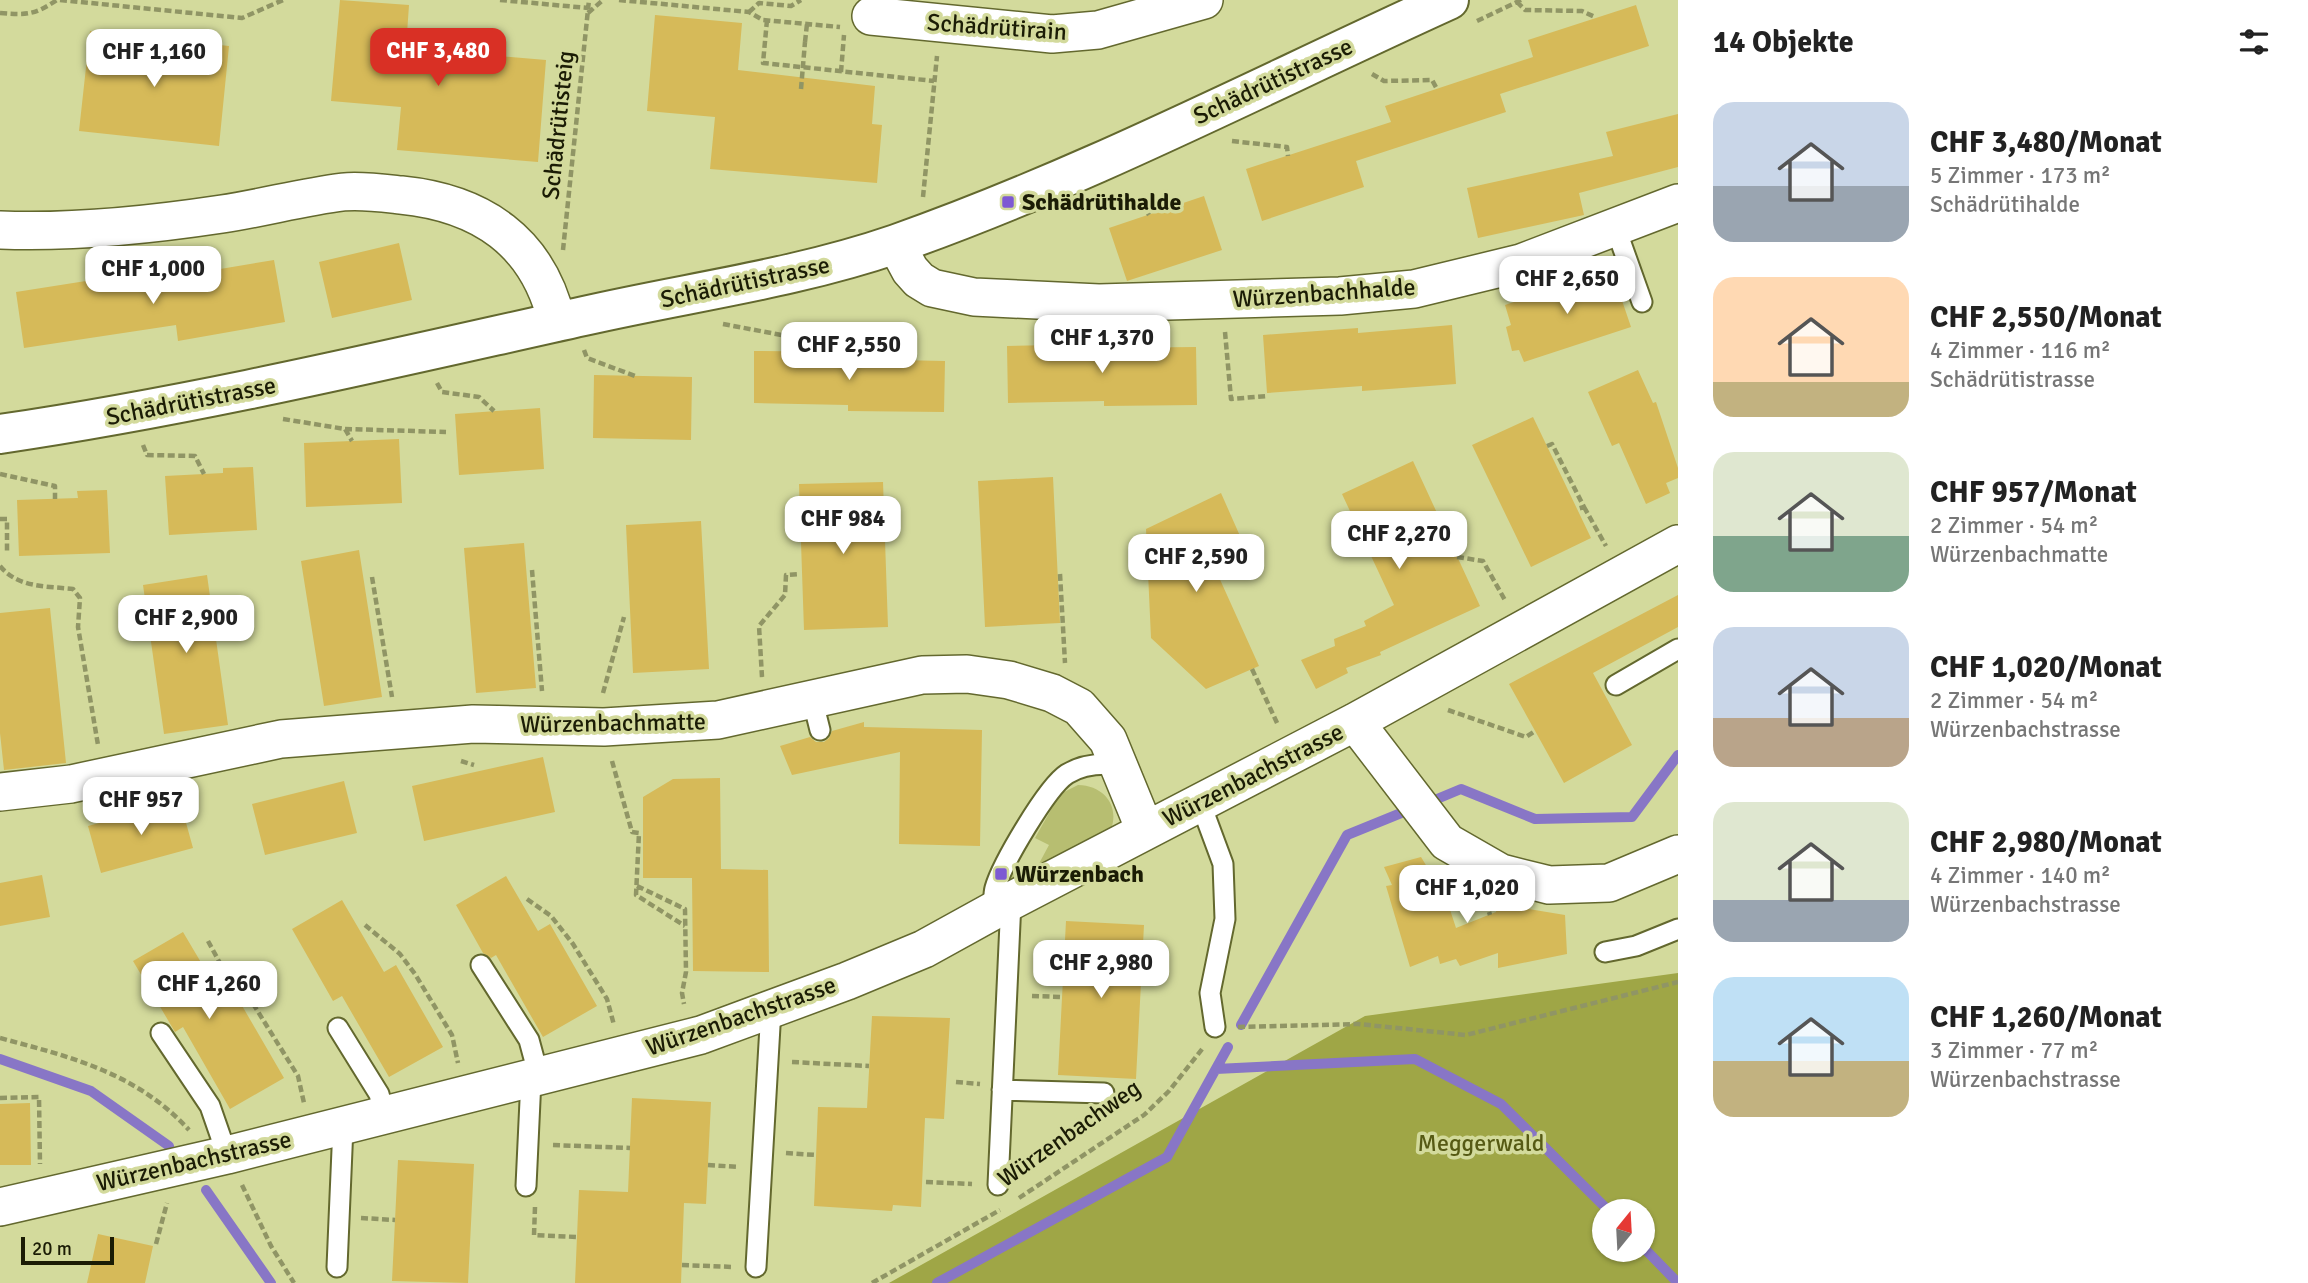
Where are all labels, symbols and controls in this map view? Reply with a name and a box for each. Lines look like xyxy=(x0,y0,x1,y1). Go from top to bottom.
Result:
street label: Schädrütirain xyxy=(926,7,1068,47)
icon: filters xyxy=(2235,23,2273,61)
text: 14 Objekte xyxy=(1713,24,1854,61)
pin: CHF 3,480 xyxy=(358,28,518,88)
pin: CHF 1,160 xyxy=(74,29,234,89)
street label: Schädrütistrasse xyxy=(1189,31,1357,131)
text: CHF 3,480 xyxy=(386,36,490,65)
text: CHF 1,160 xyxy=(102,37,206,66)
street label: Schädrütisteig xyxy=(535,49,581,201)
text: CHF 3,480/Monat xyxy=(1930,124,2162,161)
icon: home xyxy=(1769,130,1853,214)
text: 5 Zimmer · 173 m² xyxy=(1930,161,2111,190)
place label: Schädrütihalde xyxy=(1022,187,1181,217)
text: Schädrütihalde xyxy=(1930,190,2080,219)
marker: Schädrütihalde xyxy=(1000,194,1016,210)
pin: CHF 1,000 xyxy=(73,246,233,306)
street label: Schädrütistrasse xyxy=(658,249,832,315)
text: CHF 1,000 xyxy=(101,254,205,283)
pin: CHF 2,650 xyxy=(1487,256,1647,316)
text: CHF 2,650 xyxy=(1515,264,1619,293)
street label: Würzenbachhalde xyxy=(1232,272,1416,314)
text: CHF 2,550/Monat xyxy=(1930,299,2162,336)
icon: home xyxy=(1769,305,1853,389)
pin: CHF 1,370 xyxy=(1022,316,1182,375)
pin: CHF 2,550 xyxy=(769,322,929,382)
text: CHF 1,370 xyxy=(1050,323,1154,352)
text: CHF 2,550 xyxy=(797,330,901,359)
text: 4 Zimmer · 116 m² xyxy=(1930,336,2111,365)
text: Schädrütistrasse xyxy=(1930,365,2095,394)
street label: Schädrütistrasse xyxy=(104,370,278,432)
text: CHF 957/Monat xyxy=(1930,474,2137,511)
icon: home xyxy=(1769,480,1853,564)
pin: CHF 984 xyxy=(778,496,908,556)
text: CHF 984 xyxy=(801,504,885,533)
text: 2 Zimmer · 54 m² xyxy=(1930,511,2098,540)
pin: CHF 2,270 xyxy=(1319,512,1479,571)
text: CHF 2,270 xyxy=(1347,519,1451,548)
pin: CHF 2,590 xyxy=(1116,534,1276,594)
text: Würzenbachmatte xyxy=(1930,540,2108,569)
text: CHF 2,590 xyxy=(1144,542,1248,571)
pin: CHF 2,900 xyxy=(106,596,266,655)
text: CHF 2,900 xyxy=(134,603,238,632)
text: CHF 1,020/Monat xyxy=(1930,649,2162,686)
icon: home xyxy=(1769,655,1853,739)
text: 2 Zimmer · 54 m² xyxy=(1930,686,2098,715)
street label: Würzenbachmatte xyxy=(520,706,706,740)
text: Würzenbachstrasse xyxy=(1930,715,2121,744)
street label: Würzenbachstrasse xyxy=(1158,716,1348,834)
pin: CHF 957 xyxy=(76,778,206,837)
text: CHF 957 xyxy=(99,785,183,814)
text: CHF 2,980/Monat xyxy=(1930,824,2162,861)
icon: home xyxy=(1769,830,1853,914)
place label: Würzenbach xyxy=(1015,859,1144,889)
text: 4 Zimmer · 140 m² xyxy=(1930,861,2111,890)
marker: Würzenbach xyxy=(993,866,1009,882)
pin: CHF 1,020 xyxy=(1387,866,1547,925)
text: CHF 1,020 xyxy=(1415,873,1519,902)
text: Würzenbachstrasse xyxy=(1930,890,2121,919)
pin: CHF 2,980 xyxy=(1021,940,1181,1000)
text: CHF 2,980 xyxy=(1049,948,1153,977)
pin: CHF 1,260 xyxy=(129,962,289,1021)
text: CHF 1,260 xyxy=(157,969,261,998)
street label: Würzenbachstrasse xyxy=(642,969,840,1063)
text: CHF 1,260/Monat xyxy=(1930,999,2162,1036)
icon: home xyxy=(1769,1005,1853,1089)
text: 3 Zimmer · 77 m² xyxy=(1930,1036,2098,1065)
text: Würzenbachstrasse xyxy=(1930,1065,2121,1094)
street label: Würzenbachweg xyxy=(992,1073,1146,1193)
street label: Würzenbachstrasse xyxy=(94,1124,294,1198)
park label: Meggerwald xyxy=(1418,1128,1545,1158)
north arrow xyxy=(1592,1199,1656,1262)
map controls xyxy=(1592,1199,1655,1262)
scale bar xyxy=(21,1234,114,1266)
text: 20 m xyxy=(32,1237,72,1261)

